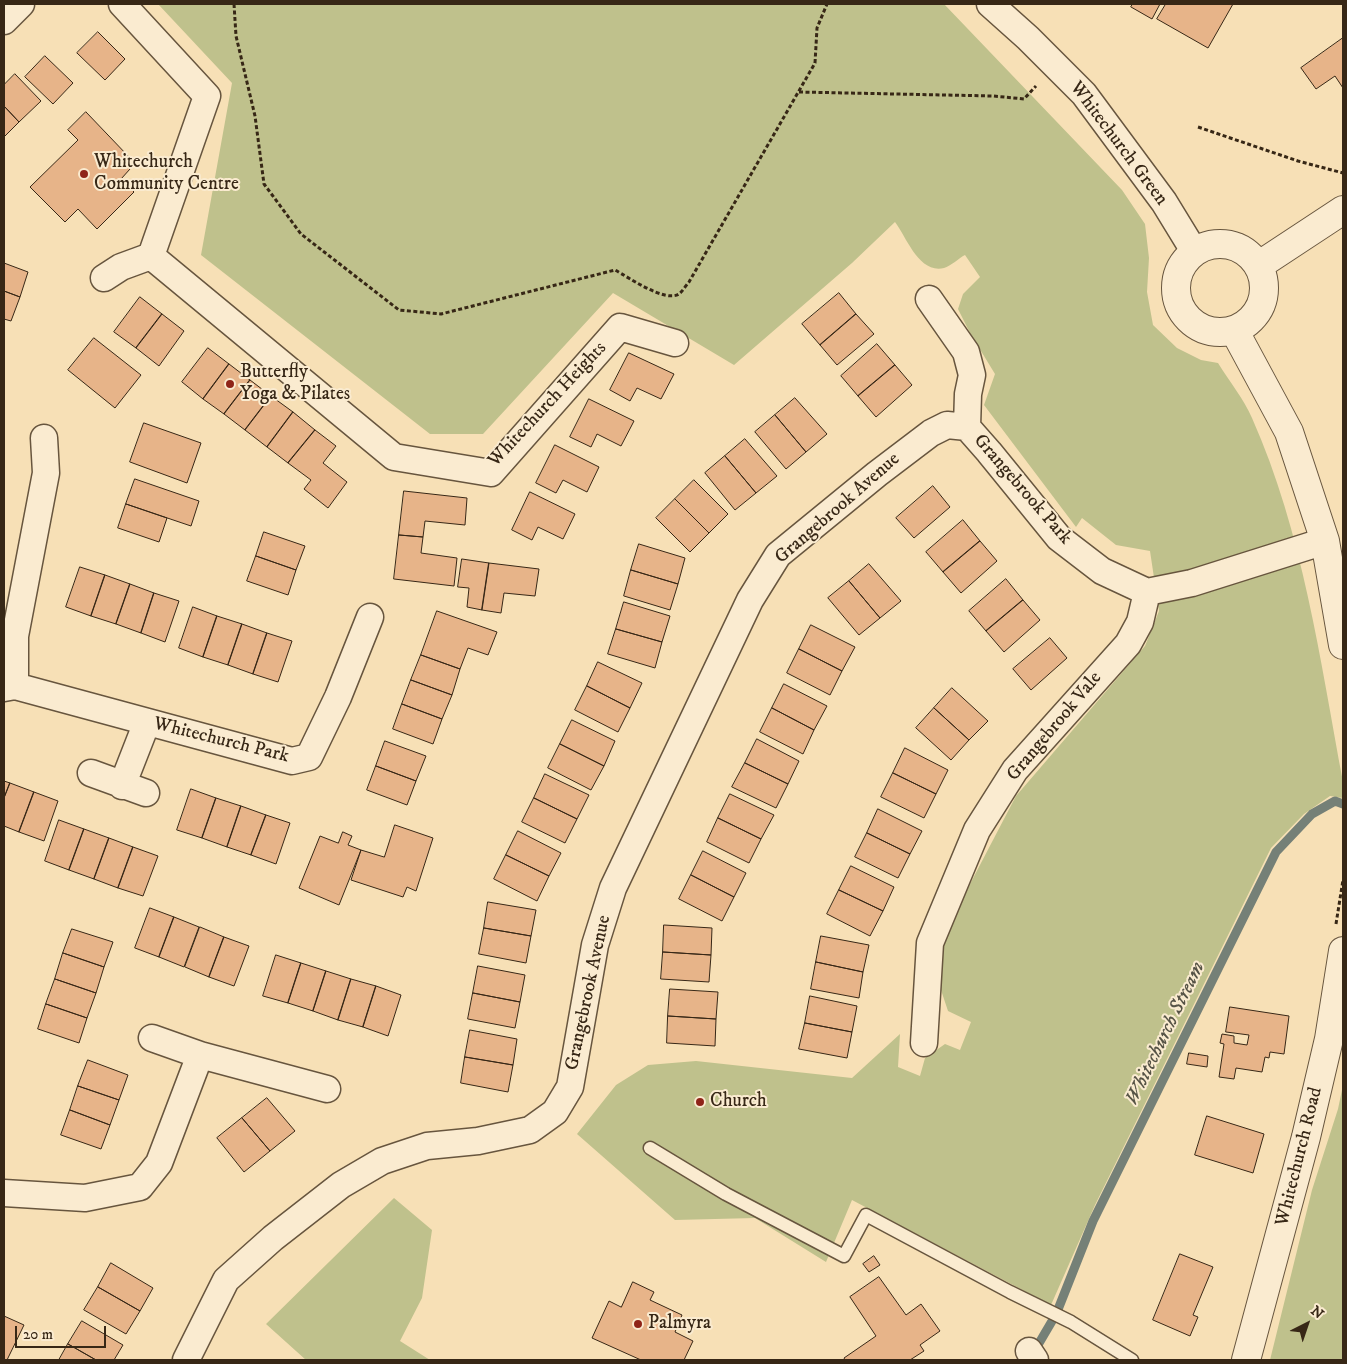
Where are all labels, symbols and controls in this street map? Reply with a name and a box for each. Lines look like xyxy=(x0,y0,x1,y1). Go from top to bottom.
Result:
street label: Whitechurch Green xyxy=(1064,78,1172,210)
place label: Whitechurch Community Centre xyxy=(94,152,239,196)
marker: Whitechurch Community Centre xyxy=(78,168,90,180)
street label: Whitechurch Heights xyxy=(484,338,612,472)
place label: Butterfly Yoga & Pilates xyxy=(240,362,350,406)
marker: Butterfly Yoga & Pilates xyxy=(224,378,236,390)
street label: Grangebrook Park xyxy=(968,430,1076,550)
street label: Grangebrook Avenue xyxy=(771,449,905,569)
street label: Grangebrook Vale xyxy=(1003,668,1107,786)
street label: Whitechurch Park xyxy=(151,713,291,769)
street label: Grangebrook Avenue xyxy=(561,913,617,1073)
water label: Whitechurch Stream xyxy=(1121,958,1211,1110)
street label: Whitechurch Road xyxy=(1272,1085,1328,1229)
place label: Church xyxy=(710,1091,767,1113)
marker: Church xyxy=(694,1096,706,1108)
north arrow xyxy=(1282,1299,1332,1349)
text: N xyxy=(1307,1302,1327,1323)
place label: Palmyra xyxy=(648,1313,711,1335)
scale bar xyxy=(18,1316,109,1348)
marker: Palmyra xyxy=(632,1318,644,1330)
text: 20 m xyxy=(23,1325,53,1344)

